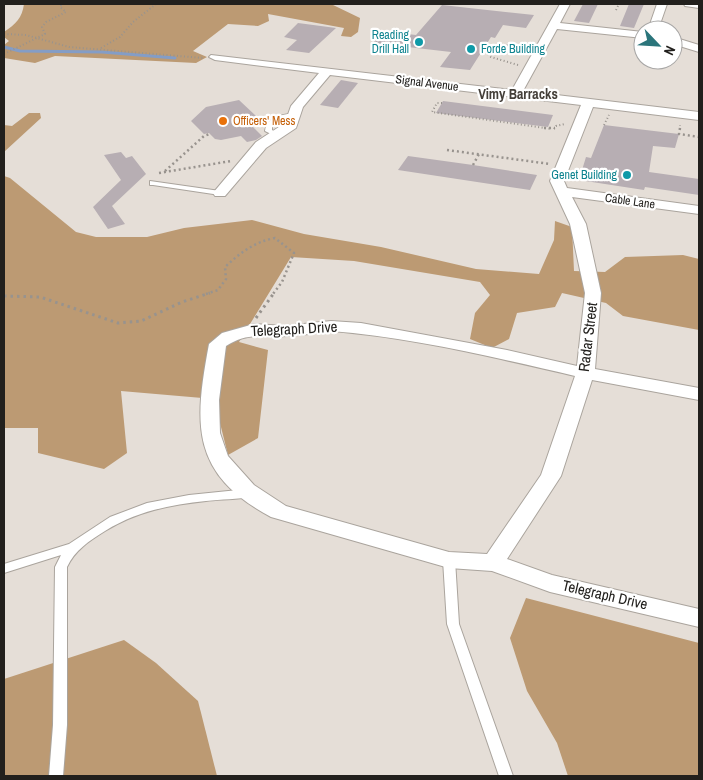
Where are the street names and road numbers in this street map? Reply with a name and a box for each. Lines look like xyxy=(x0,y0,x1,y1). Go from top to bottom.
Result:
street label: Signal Avenue xyxy=(395,71,459,95)
street label: Cable Lane xyxy=(604,190,656,212)
street label: Radar Street xyxy=(573,300,602,373)
street label: Telegraph Drive xyxy=(250,316,338,341)
street label: Telegraph Drive xyxy=(560,575,650,615)

